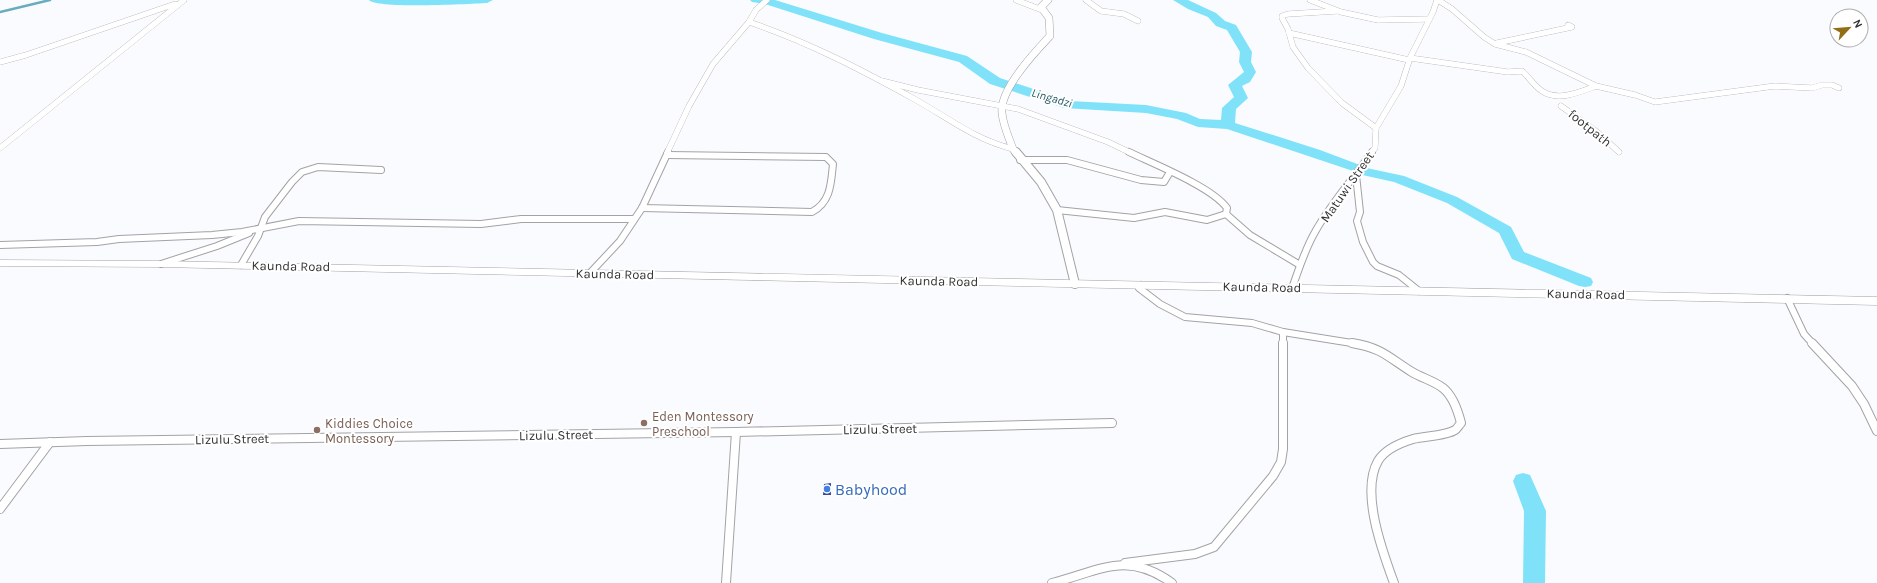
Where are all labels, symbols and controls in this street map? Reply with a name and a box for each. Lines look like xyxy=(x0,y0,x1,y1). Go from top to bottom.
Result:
north arrow xyxy=(1829,8,1869,48)
text: N xyxy=(1850,17,1865,30)
water label: Lingadzi xyxy=(1030,86,1074,110)
street label: footpath xyxy=(1565,106,1615,150)
street label: Matuwi Street xyxy=(1317,149,1377,225)
street label: Kaunda Road xyxy=(252,258,330,274)
street label: Kaunda Road xyxy=(576,266,654,282)
street label: Kaunda Road xyxy=(900,273,978,289)
street label: Kaunda Road xyxy=(1223,279,1301,295)
street label: Kaunda Road xyxy=(1547,286,1625,302)
place label: Eden Montessory Preschool xyxy=(652,409,754,439)
place label: Kiddies Choice Montessory xyxy=(325,416,413,446)
marker: Eden Montessory Preschool xyxy=(639,418,649,428)
street label: Lizulu Street xyxy=(843,421,917,437)
marker: Kiddies Choice Montessory xyxy=(312,425,322,435)
street label: Lizulu Street xyxy=(519,427,593,443)
street label: Lizulu Street xyxy=(195,431,269,447)
place label: Babyhood xyxy=(835,480,907,499)
marker: Babyhood xyxy=(822,484,832,494)

